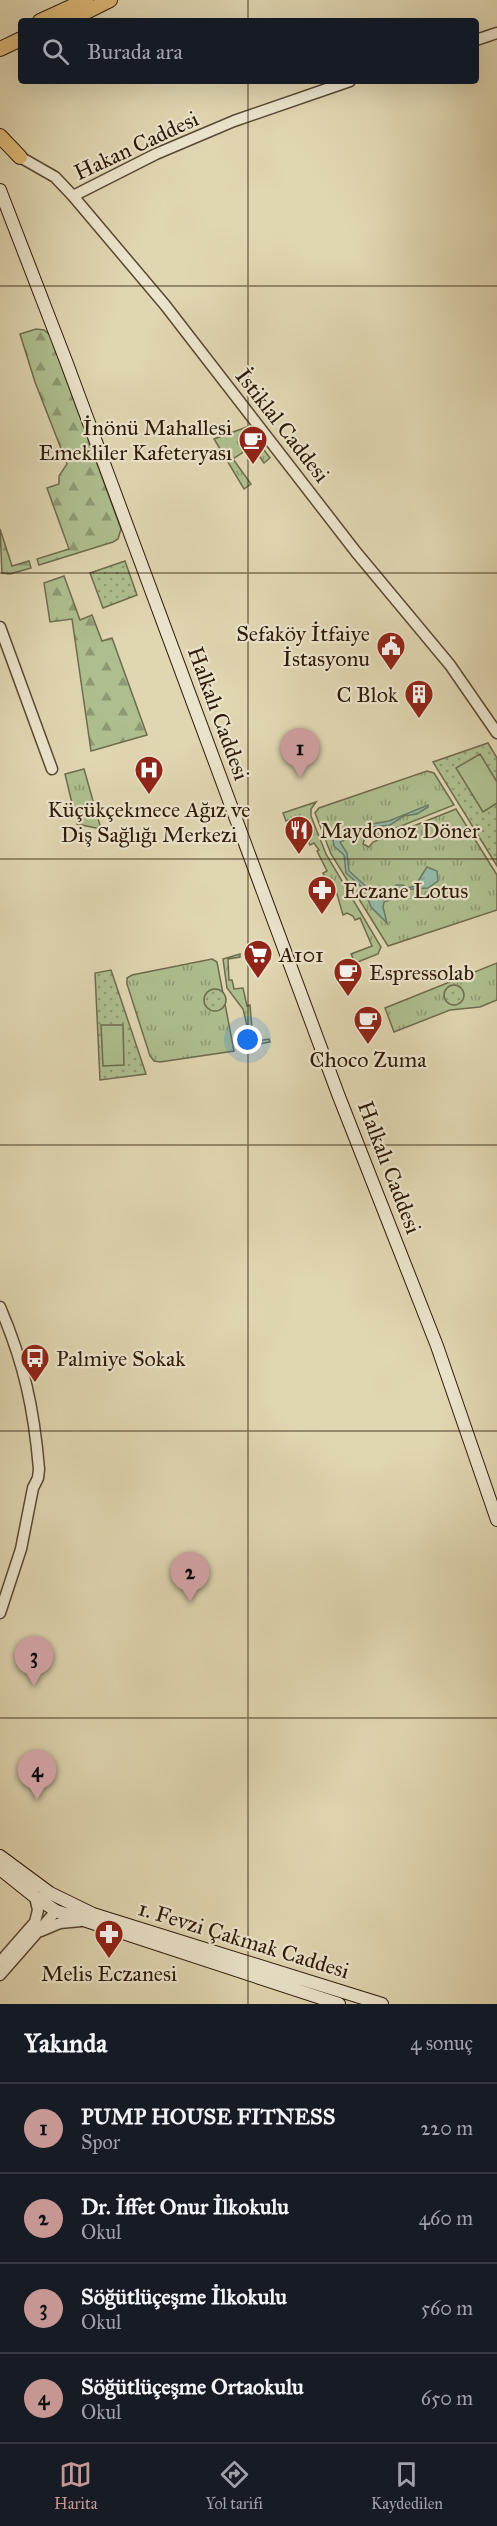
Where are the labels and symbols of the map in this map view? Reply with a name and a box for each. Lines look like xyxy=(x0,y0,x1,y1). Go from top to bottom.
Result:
street label: Hakan Caddesi xyxy=(70,105,203,186)
street label: İstiklal Caddesi xyxy=(230,363,335,488)
place label: İnönü Mahallesi Emekliler Kafeteryası xyxy=(38,414,232,466)
cafe icon: İnönü Mahallesi Emekliler Kafeteryası xyxy=(237,424,269,466)
place label: Sefaköy İtfaiye İstasyonu xyxy=(236,620,370,672)
public building icon: Sefaköy İtfaiye İstasyonu xyxy=(375,630,407,672)
street label: Halkalı Caddesi xyxy=(182,643,255,784)
building icon: C Blok xyxy=(403,678,435,720)
place label: C Blok xyxy=(337,681,399,708)
pin: 1 xyxy=(280,728,320,778)
hospital icon: Küçükçekmece Ağız ve Diş Sağlığı Merkezi xyxy=(133,754,165,796)
place label: Küçükçekmece Ağız ve Diş Sağlığı Merkezi xyxy=(48,796,250,848)
restaurant icon: Maydonoz Döner xyxy=(283,814,315,856)
place label: Maydonoz Döner xyxy=(320,817,481,844)
pharmacy icon: Eczane Lotus xyxy=(306,874,338,916)
place label: Eczane Lotus xyxy=(343,877,468,904)
supermarket icon: A101 xyxy=(242,938,274,980)
place label: A101 xyxy=(278,941,324,968)
cafe icon: Espressolab xyxy=(332,956,364,998)
place label: Espressolab xyxy=(369,959,474,986)
cafe icon: Choco Zuma xyxy=(352,1004,384,1046)
your location xyxy=(233,1025,262,1054)
place label: Choco Zuma xyxy=(310,1046,427,1073)
street label: Halkalı Caddesi xyxy=(352,1097,427,1237)
bus stop icon: Palmiye Sokak xyxy=(19,1342,51,1384)
place label: Palmiye Sokak xyxy=(56,1345,186,1372)
pin: 2 xyxy=(170,1552,210,1602)
pin: 3 xyxy=(15,1636,54,1686)
pin: 4 xyxy=(18,1750,57,1800)
street label: 1. Fevzi Çakmak Caddesi xyxy=(135,1894,353,1984)
pharmacy icon: Melis Eczanesi xyxy=(93,1918,125,1960)
place label: Melis Eczanesi xyxy=(41,1960,177,1987)

